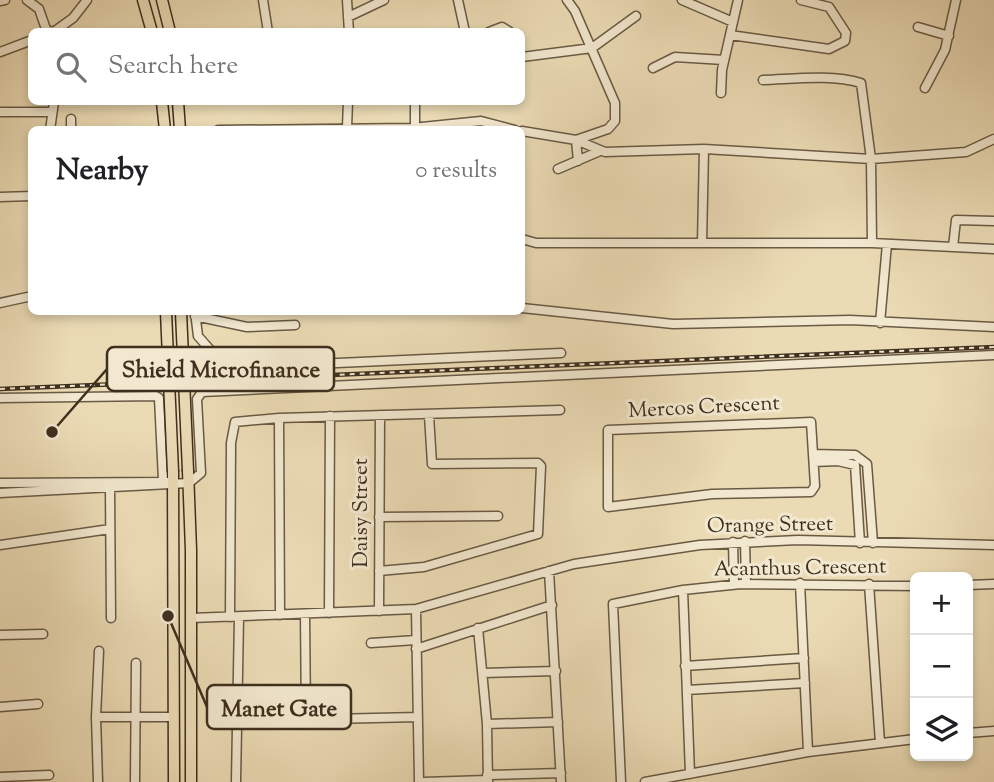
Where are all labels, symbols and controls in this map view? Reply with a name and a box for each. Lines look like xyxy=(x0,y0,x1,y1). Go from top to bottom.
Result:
search box xyxy=(28,28,525,105)
icon: search xyxy=(52,48,90,86)
text: Search here xyxy=(108,48,238,85)
text: Nearby xyxy=(56,150,148,193)
text: 0 results xyxy=(415,155,497,188)
callout: Shield Microfinance xyxy=(107,347,334,391)
text: Shield Microfinance xyxy=(122,355,321,388)
street label: Mercos Crescent xyxy=(628,389,780,427)
street label: Daisy Street xyxy=(347,458,377,568)
street label: Orange Street xyxy=(707,510,833,542)
street label: Acanthus Crescent xyxy=(713,552,887,586)
map controls xyxy=(910,572,973,761)
button: + xyxy=(910,572,973,635)
button: − xyxy=(910,635,973,698)
callout: Manet Gate xyxy=(207,685,351,729)
text: Manet Gate xyxy=(221,694,337,727)
button: layers xyxy=(910,698,973,761)

